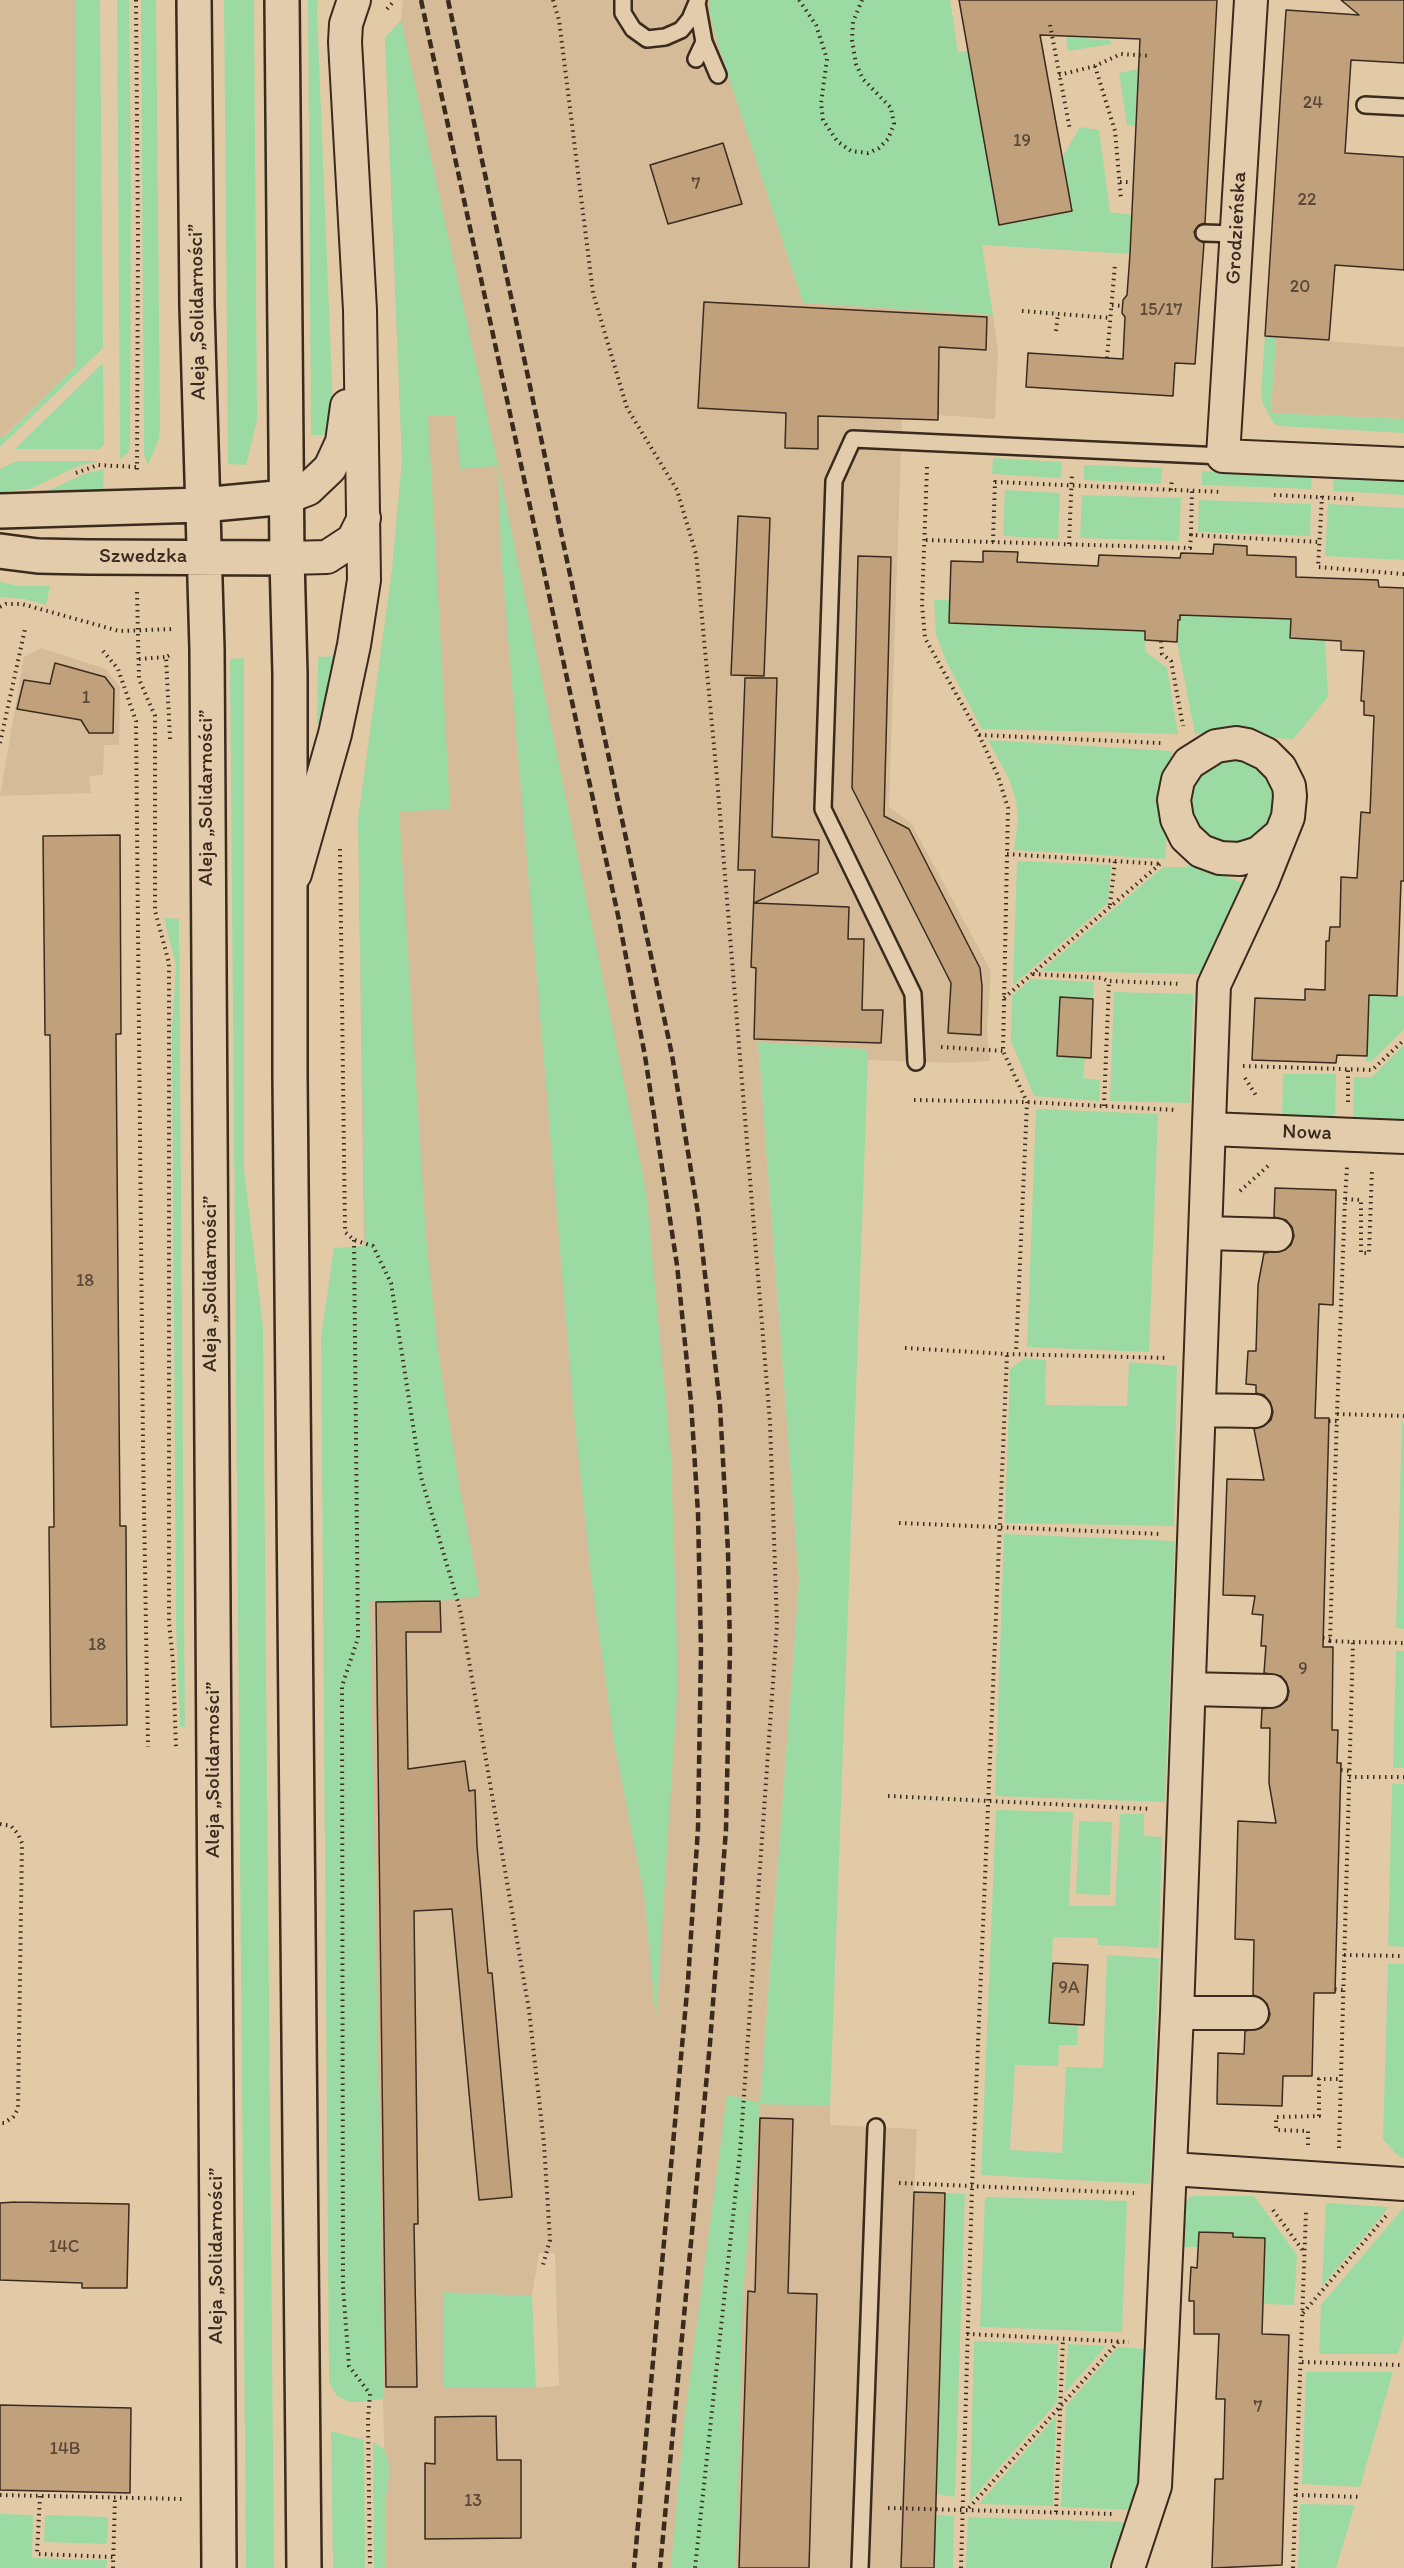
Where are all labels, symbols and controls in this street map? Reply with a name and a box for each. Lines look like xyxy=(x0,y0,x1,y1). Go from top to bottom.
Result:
house number: 24 xyxy=(1303,92,1323,114)
house number: 19 xyxy=(1013,130,1031,152)
street label: Grodzieńska xyxy=(1221,171,1253,285)
house number: 7 xyxy=(692,173,700,195)
house number: 22 xyxy=(1298,189,1316,211)
street label: Aleja „Solidarności” xyxy=(184,224,212,400)
house number: 20 xyxy=(1290,276,1310,298)
house number: 15/17 xyxy=(1140,299,1182,321)
street label: Szwedzka xyxy=(99,544,187,570)
house number: 1 xyxy=(82,687,90,709)
street label: Aleja „Solidarności” xyxy=(194,710,220,886)
street label: Nowa xyxy=(1282,1120,1332,1146)
street label: Aleja „Solidarności” xyxy=(198,1196,224,1372)
house number: 18 xyxy=(76,1270,94,1292)
house number: 18 xyxy=(88,1634,106,1656)
house number: 9 xyxy=(1298,1658,1308,1680)
street label: Aleja „Solidarności” xyxy=(201,1682,227,1858)
house number: 9A xyxy=(1059,1977,1079,1999)
street label: Aleja „Solidarności” xyxy=(204,2168,230,2344)
house number: 14C xyxy=(49,2236,79,2258)
house number: 7 xyxy=(1254,2396,1262,2418)
house number: 14B xyxy=(50,2438,80,2460)
house number: 13 xyxy=(464,2490,482,2512)

